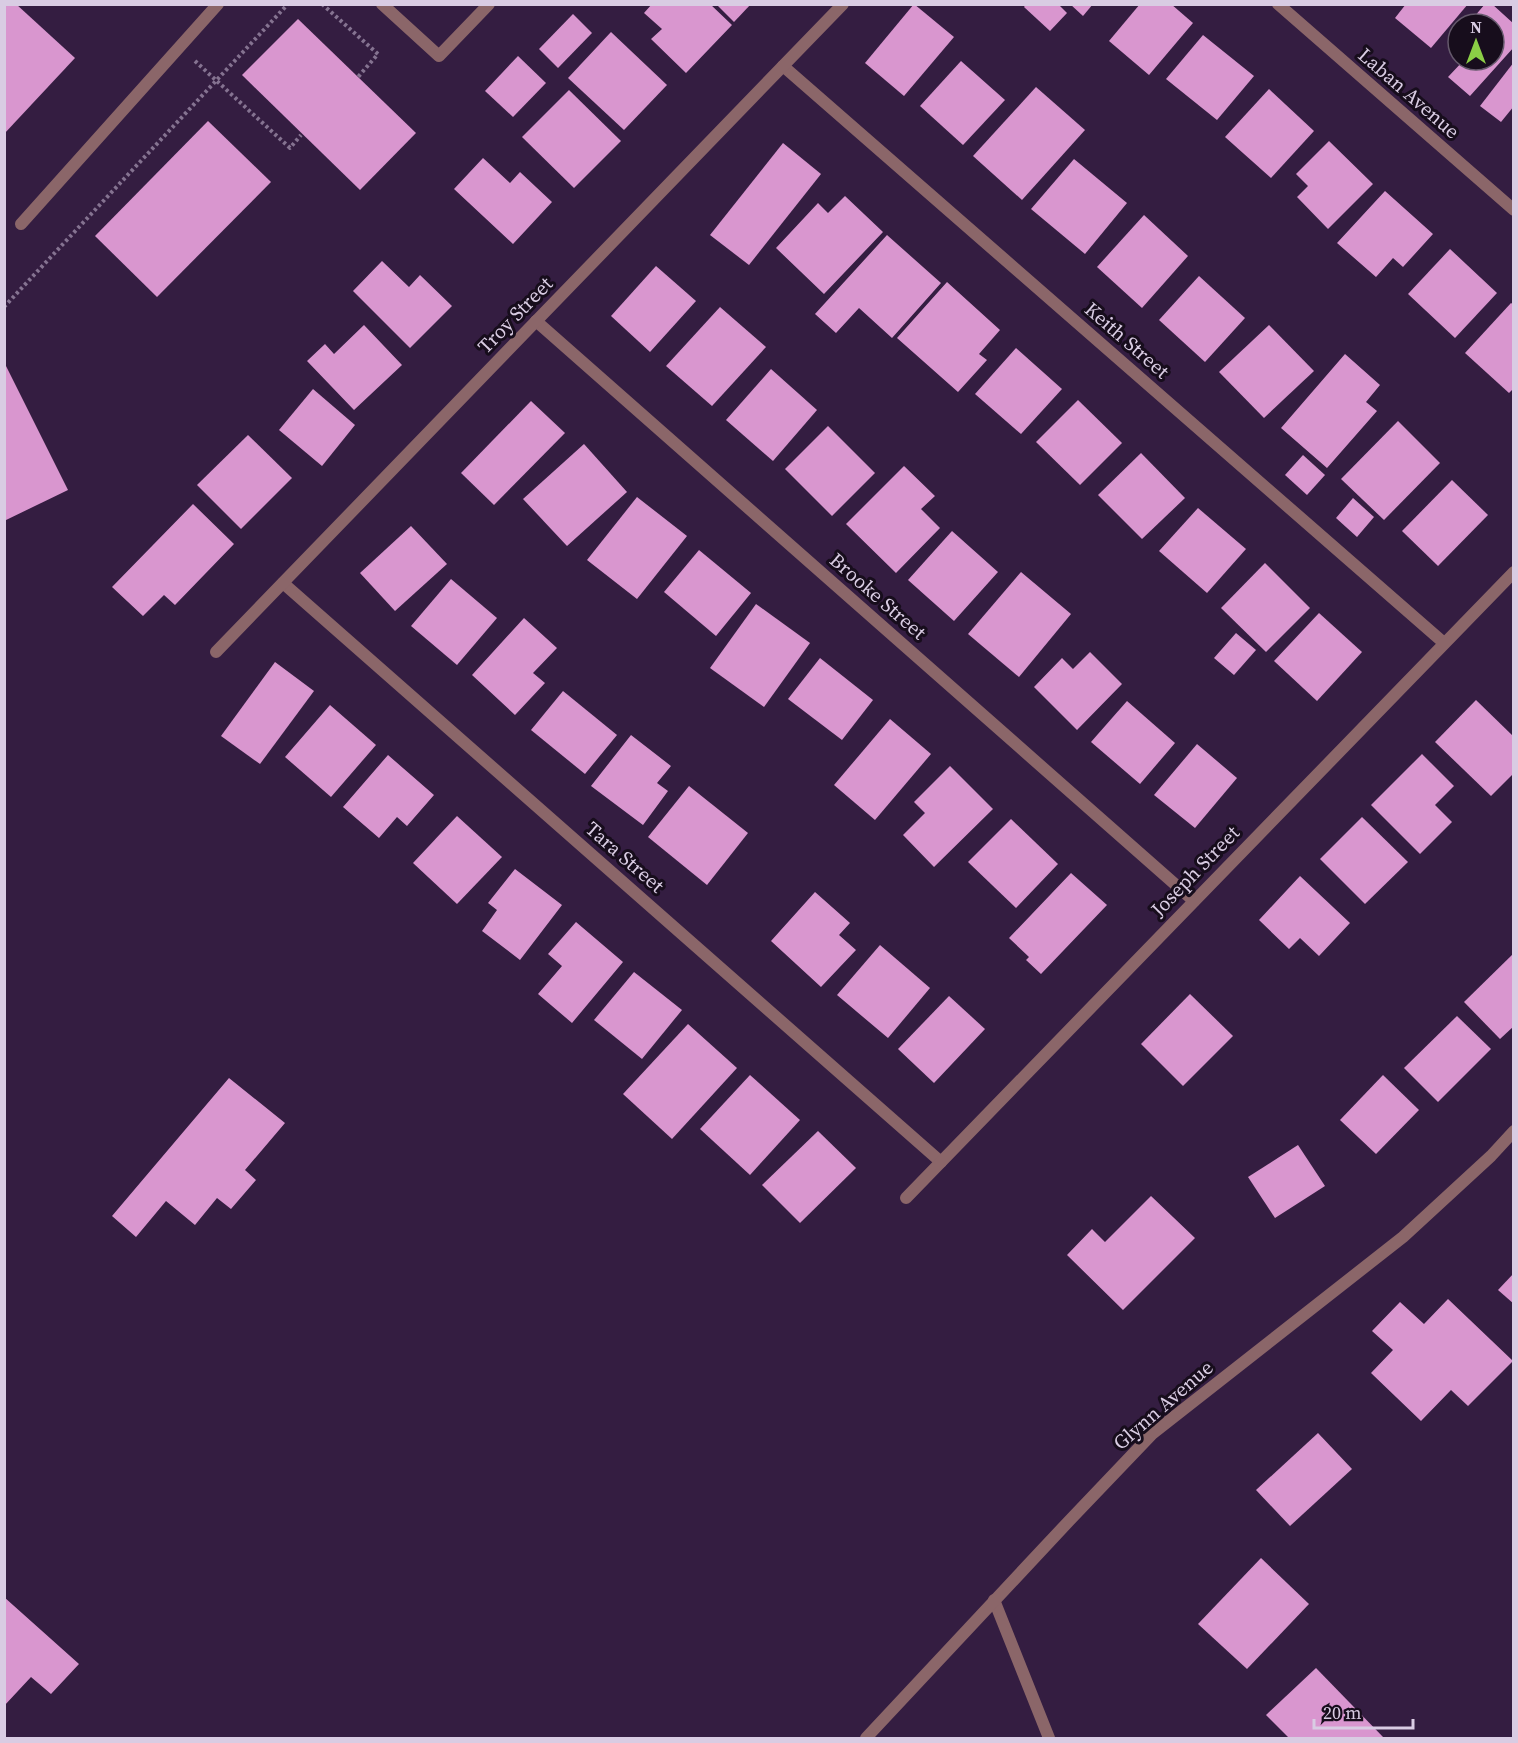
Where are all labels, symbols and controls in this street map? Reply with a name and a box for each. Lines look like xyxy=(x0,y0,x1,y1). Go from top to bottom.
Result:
north arrow xyxy=(1446,12,1506,72)
text: N xyxy=(1470,16,1482,38)
street label: Laban Avenue xyxy=(1352,41,1466,145)
street label: Troy Street xyxy=(471,270,559,360)
street label: Keith Street xyxy=(1079,295,1176,385)
street label: Brooke Street xyxy=(824,546,933,646)
street label: Tara Street xyxy=(580,815,671,899)
street label: Joseph Street xyxy=(1144,819,1246,923)
street label: Glynn Avenue xyxy=(1107,1354,1219,1456)
scale bar xyxy=(1314,1692,1413,1730)
text: 20 m xyxy=(1323,1700,1361,1725)

